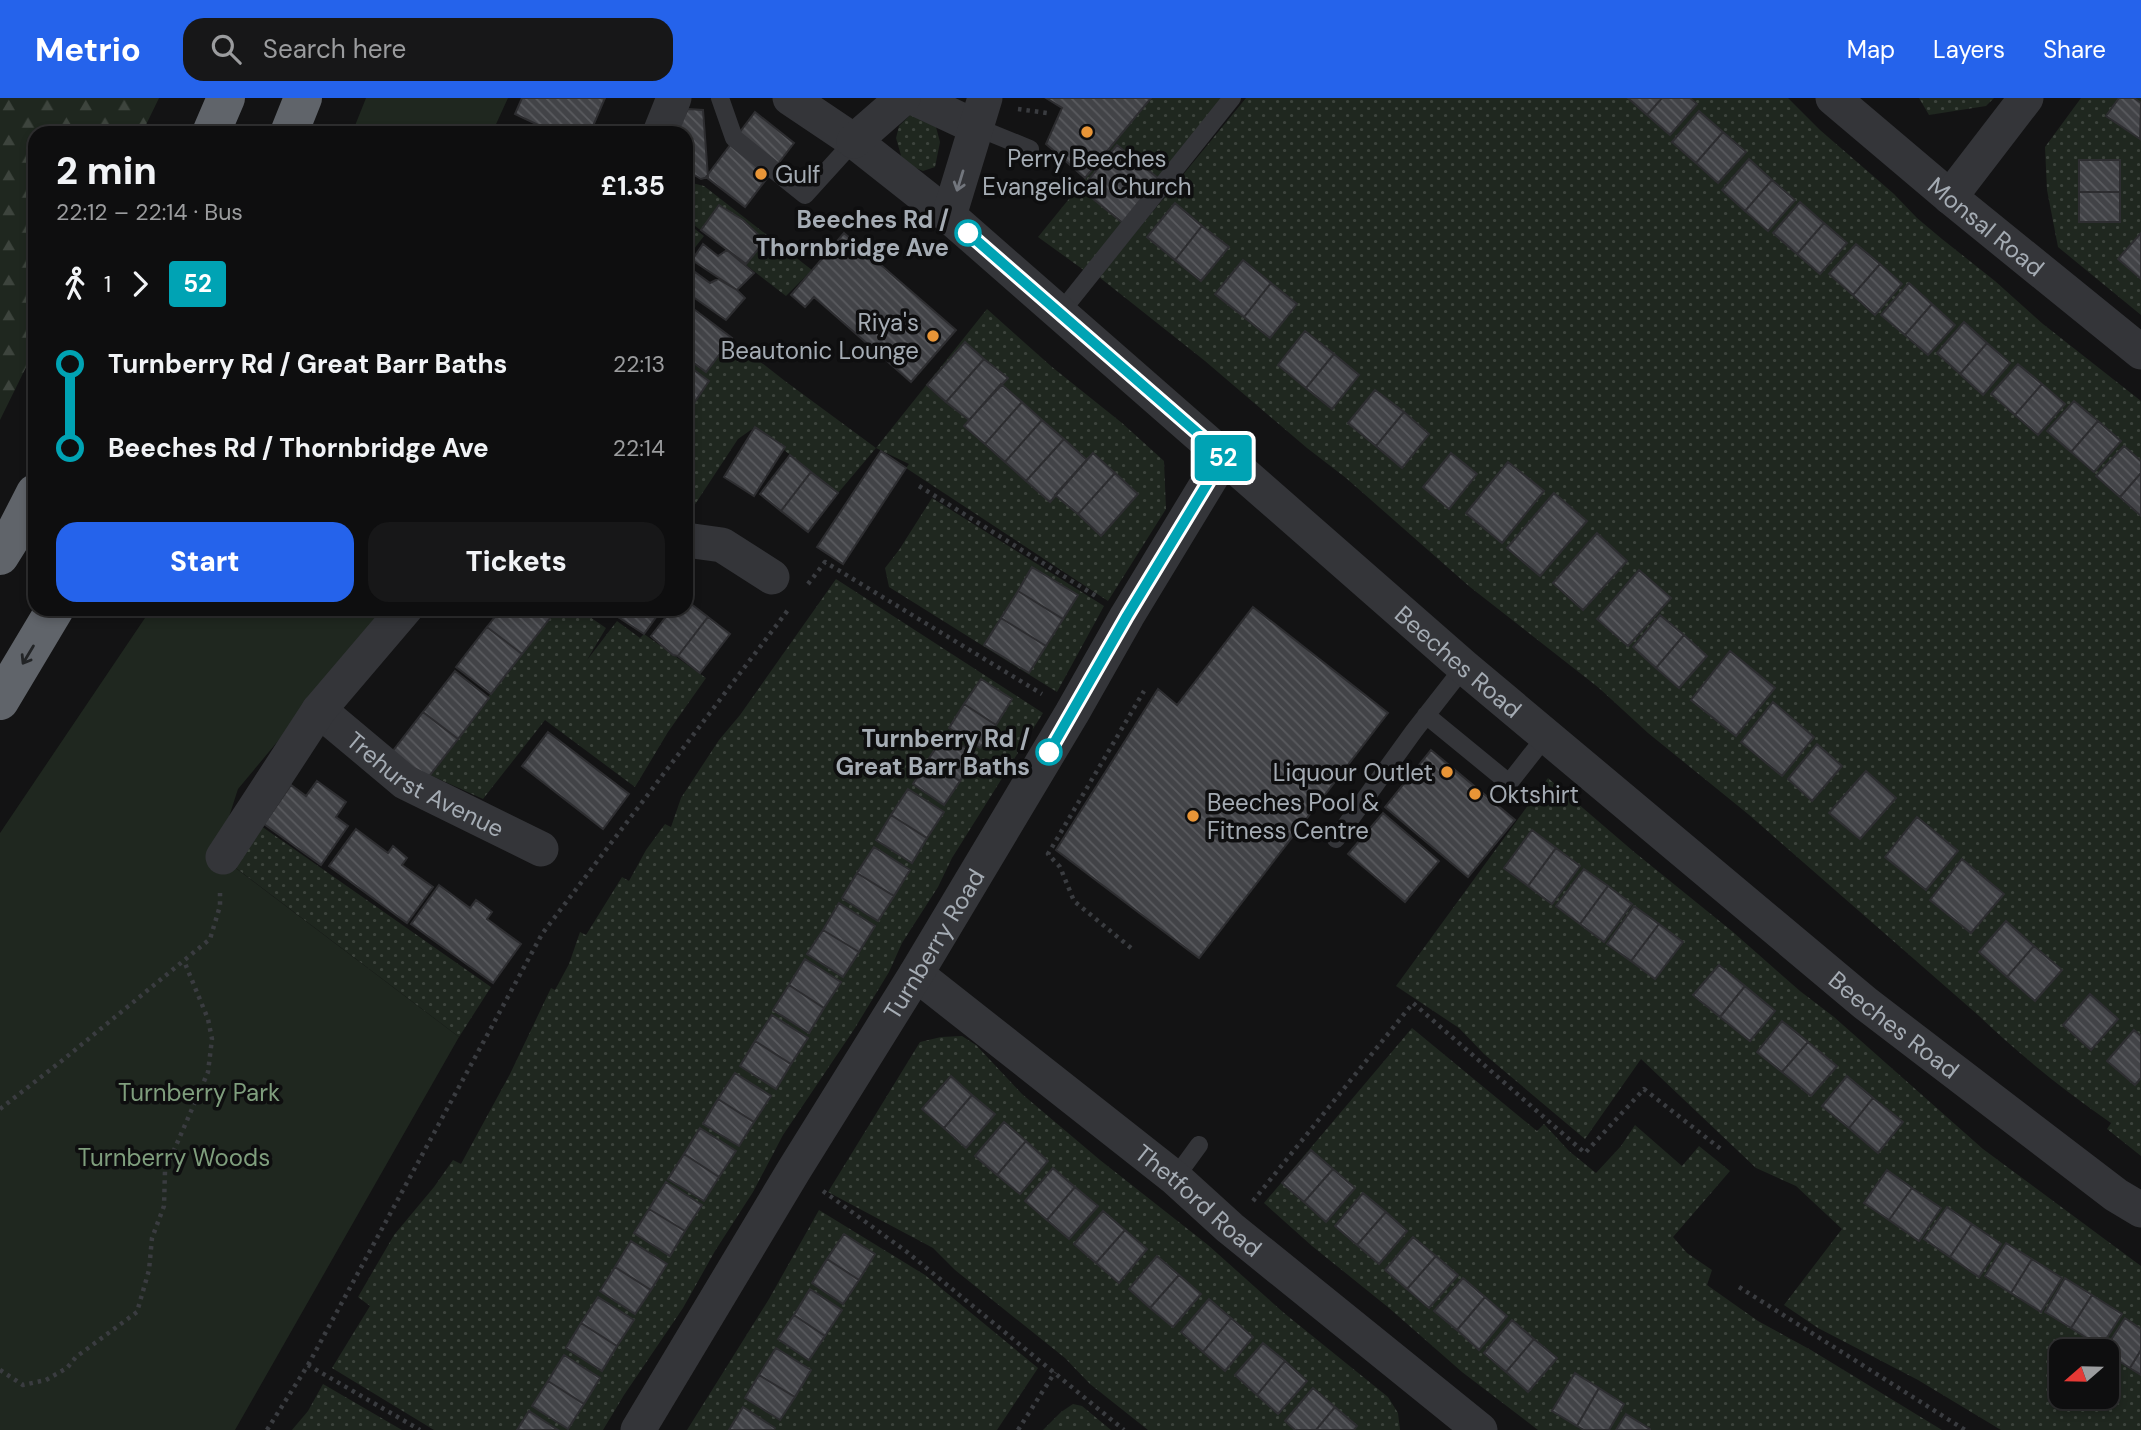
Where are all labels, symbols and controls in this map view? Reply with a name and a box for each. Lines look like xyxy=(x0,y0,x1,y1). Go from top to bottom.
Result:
search box xyxy=(183,18,673,81)
text: Metrio xyxy=(35,28,141,71)
icon: search xyxy=(207,30,245,68)
text: Search here xyxy=(263,32,406,66)
text: Map xyxy=(1847,34,1895,65)
text: Layers xyxy=(1933,34,2005,65)
text: Share xyxy=(2043,34,2106,65)
marker: Perry Beeches Evangelical Church xyxy=(1079,124,1095,140)
place label: Perry Beeches Evangelical Church xyxy=(982,143,1192,202)
text: 2 min xyxy=(56,146,157,196)
place label: Gulf xyxy=(775,159,820,190)
marker: Gulf xyxy=(753,166,769,182)
text: £1.35 xyxy=(601,169,665,203)
one-way arrow xyxy=(952,169,965,191)
street label: Monsal Road xyxy=(1922,170,2051,283)
text: 22:12 – 22:14 · Bus xyxy=(56,197,243,227)
place label: Beeches Rd / Thornbridge Ave xyxy=(756,204,949,263)
marker: Beeches Rd / Thornbridge Ave xyxy=(955,220,981,246)
icon: walk xyxy=(56,265,94,303)
icon: forward xyxy=(121,265,159,303)
text: 52 xyxy=(183,268,212,299)
text: 1 xyxy=(104,269,111,299)
place label: Riya's Beautonic Lounge xyxy=(721,307,919,366)
marker: Riya's Beautonic Lounge xyxy=(925,328,941,344)
text: Turnberry Rd / Great Barr Baths xyxy=(108,347,507,381)
text: 22:13 xyxy=(613,349,665,379)
text: Beeches Rd / Thornbridge Ave xyxy=(108,431,489,465)
text: 22:14 xyxy=(613,433,665,463)
line badge: 52 xyxy=(1192,435,1254,481)
text: 52 xyxy=(1209,442,1237,473)
button: Start xyxy=(56,522,354,602)
button: Tickets xyxy=(368,522,665,602)
street label: Beeches Road xyxy=(1389,598,1528,724)
one-way arrow xyxy=(20,644,34,664)
place label: Turnberry Rd / Great Barr Baths xyxy=(835,723,1030,782)
street label: Trehurst Avenue xyxy=(341,725,509,844)
marker: Turnberry Rd / Great Barr Baths xyxy=(1036,739,1062,765)
place label: Liquour Outlet xyxy=(1273,757,1433,788)
marker: Liquour Outlet xyxy=(1439,764,1455,780)
place label: Oktshirt xyxy=(1489,779,1579,810)
marker: Oktshirt xyxy=(1467,786,1483,802)
place label: Beeches Pool & Fitness Centre xyxy=(1207,787,1380,846)
marker: Beeches Pool & Fitness Centre xyxy=(1185,808,1201,824)
street label: Turnberry Road xyxy=(876,863,991,1025)
street label: Beeches Road xyxy=(1822,964,1966,1085)
park label: Turnberry Park xyxy=(118,1077,280,1108)
street label: Thetford Road xyxy=(1129,1137,1268,1263)
park label: Turnberry Woods xyxy=(78,1142,270,1173)
north arrow xyxy=(2049,1339,2119,1409)
map controls xyxy=(2049,1339,2119,1409)

